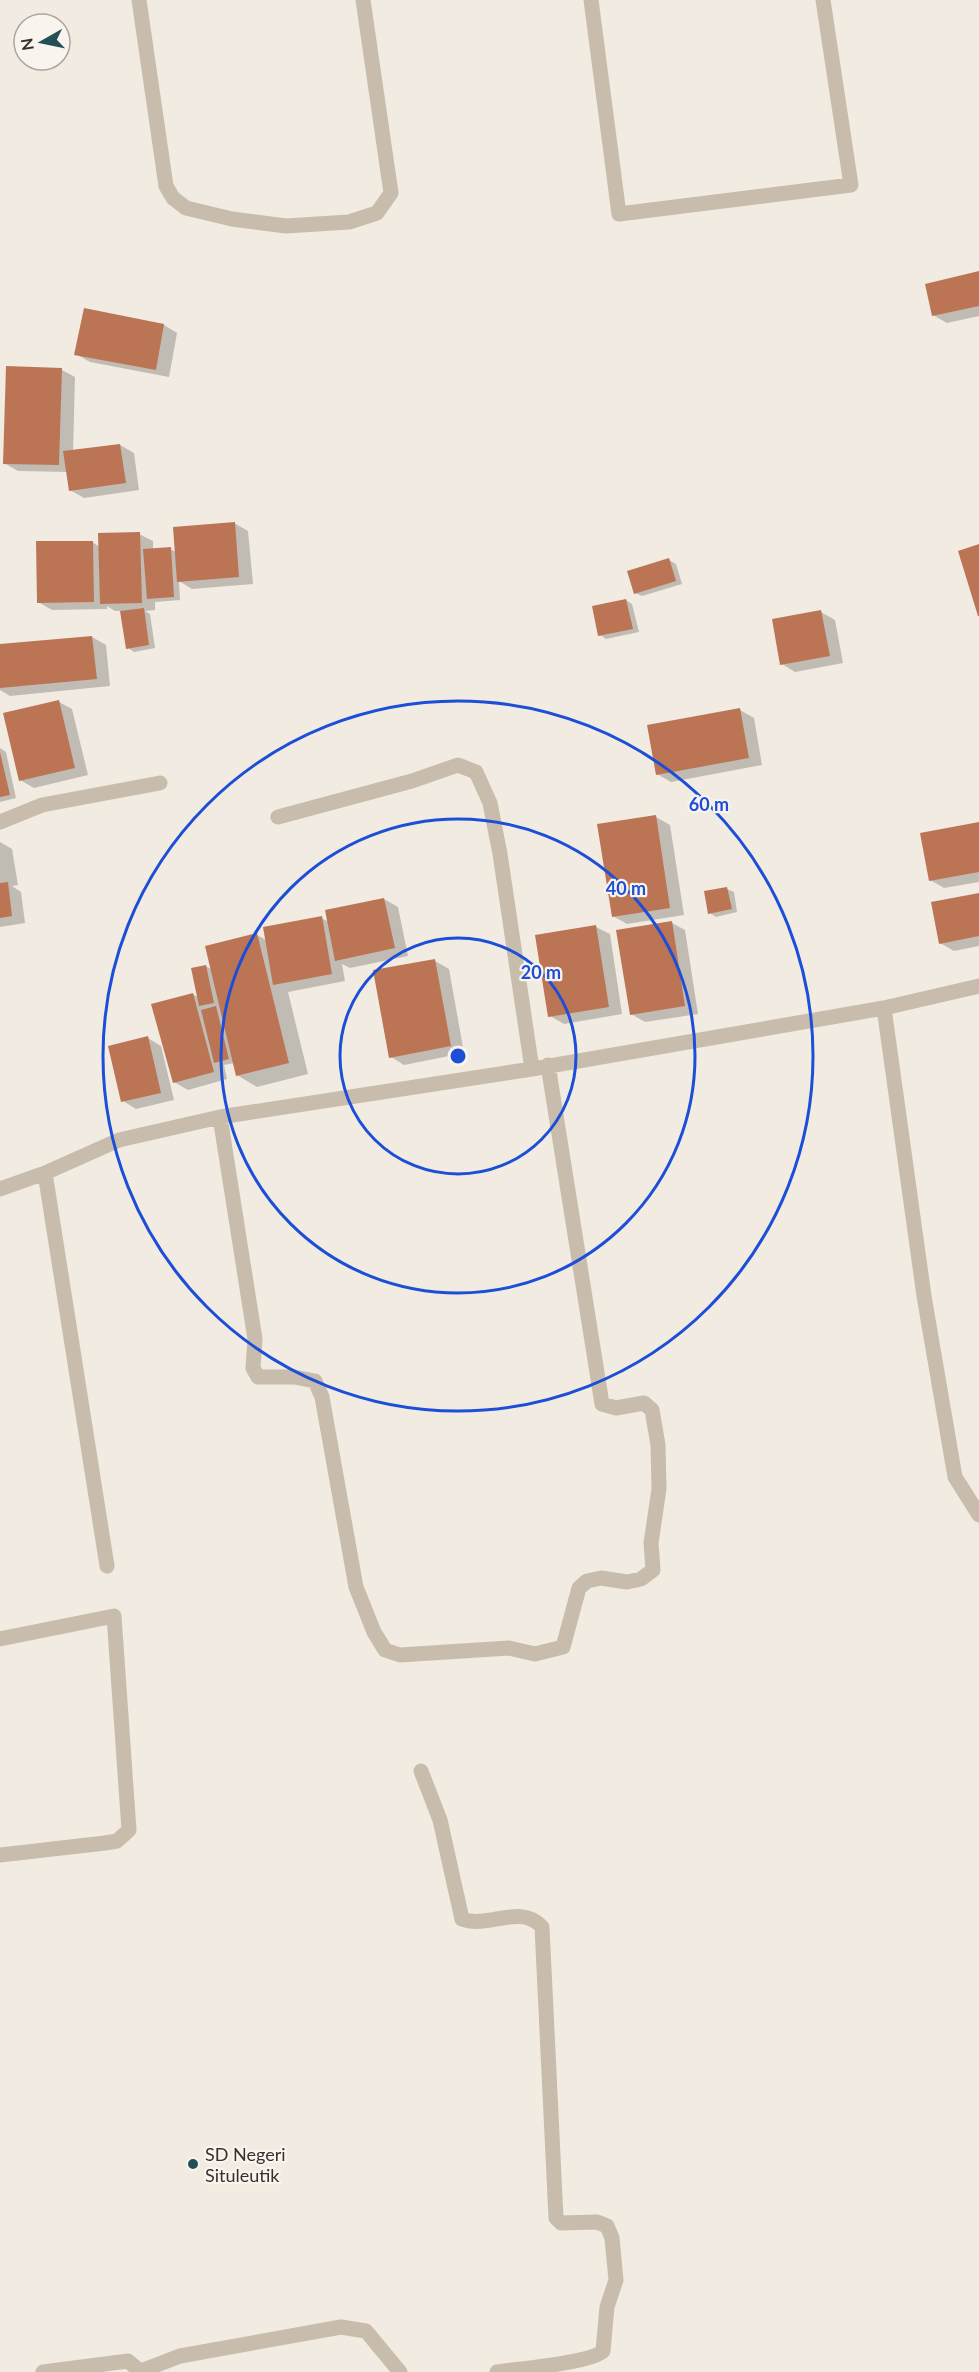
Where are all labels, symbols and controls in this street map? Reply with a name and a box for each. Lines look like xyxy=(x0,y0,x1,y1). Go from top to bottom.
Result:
north arrow xyxy=(12,12,72,72)
text: N xyxy=(16,37,37,52)
text: 60 m xyxy=(689,793,729,815)
text: 40 m xyxy=(606,877,646,899)
text: 20 m xyxy=(521,961,561,983)
centre of rings xyxy=(448,1046,468,1066)
place label: SD Negeri Situleutik xyxy=(205,2143,286,2186)
marker: SD Negeri Situleutik xyxy=(186,2157,200,2171)

